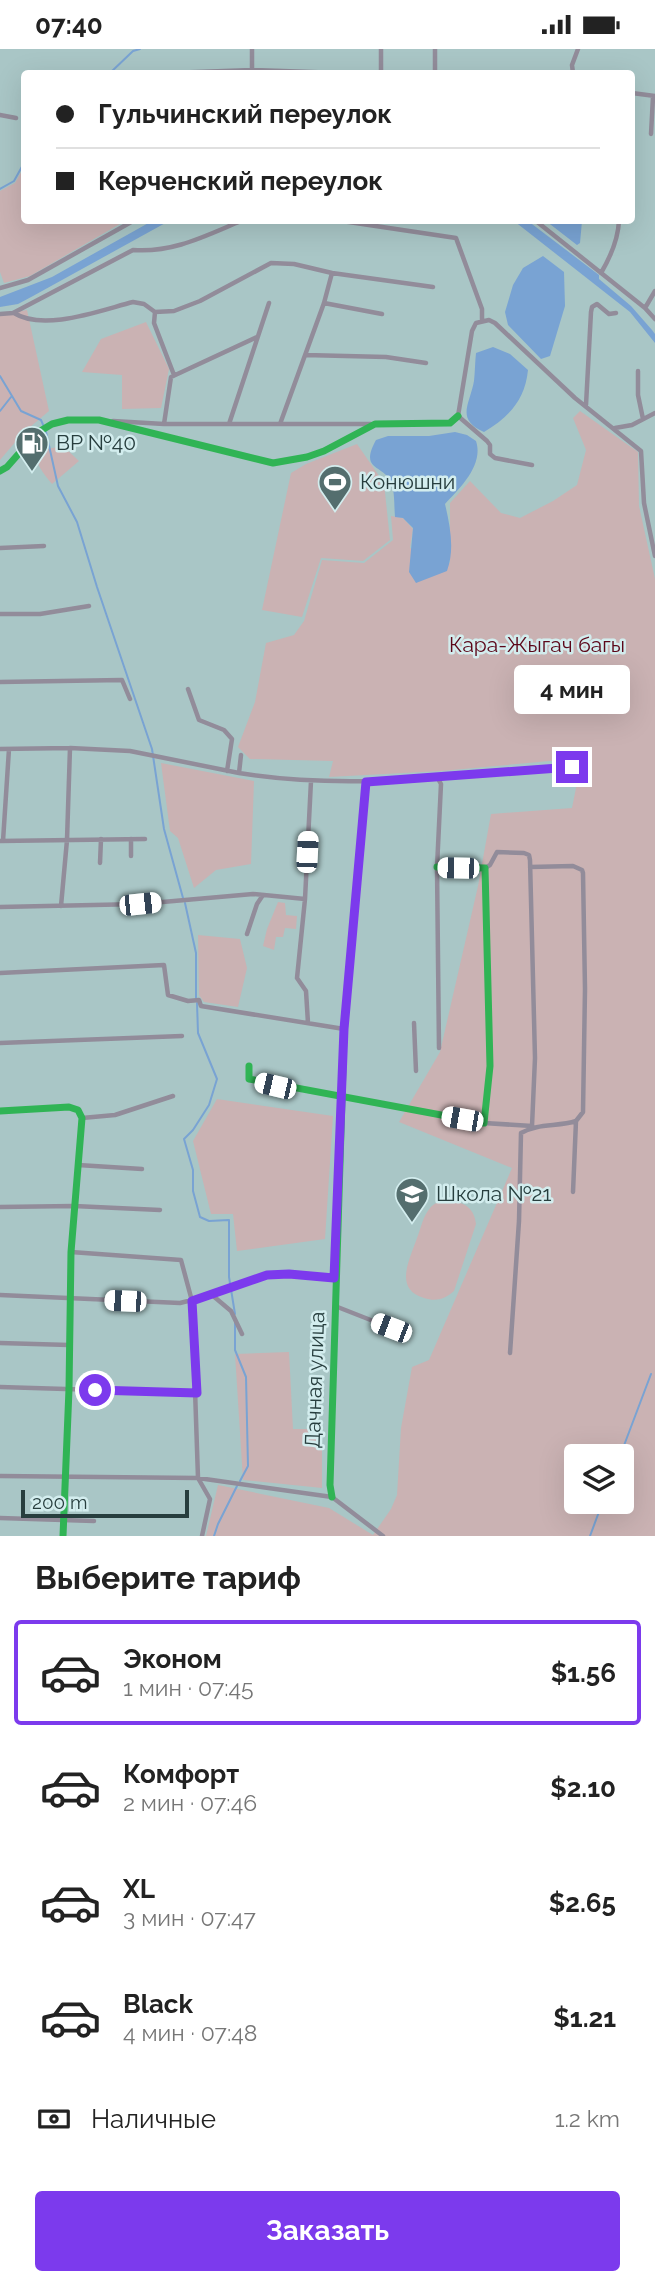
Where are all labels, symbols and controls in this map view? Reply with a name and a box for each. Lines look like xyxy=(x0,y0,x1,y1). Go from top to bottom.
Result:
text: 07:40 xyxy=(35,10,103,40)
text: Гульчинский переулок xyxy=(98,99,392,129)
text: Керченский переулок xyxy=(98,166,383,196)
fuel station icon: BP №40 xyxy=(13,424,51,473)
place label: BP №40 xyxy=(56,430,136,455)
sports icon: Конюшни xyxy=(316,463,354,512)
place label: Конюшни xyxy=(360,469,455,494)
park label: Кара-Жыгач багы xyxy=(449,632,625,657)
callout: 4 мин xyxy=(514,665,630,715)
text: 4 мин xyxy=(540,676,604,703)
route end xyxy=(556,751,588,783)
car xyxy=(296,830,319,874)
car xyxy=(437,857,480,879)
car xyxy=(119,891,162,917)
car xyxy=(253,1071,298,1101)
car xyxy=(440,1105,485,1133)
school or university icon: Школа №21 xyxy=(393,1175,431,1224)
place label: Школа №21 xyxy=(436,1181,551,1206)
car xyxy=(104,1290,147,1312)
street label: Дачная улица xyxy=(300,1311,329,1449)
car xyxy=(368,1311,415,1345)
route start xyxy=(79,1374,111,1406)
map controls xyxy=(564,1444,634,1514)
button: layers xyxy=(564,1444,634,1514)
scale bar xyxy=(21,1487,189,1519)
text: 200 m xyxy=(32,1491,87,1513)
text: Выберите тариф xyxy=(35,1559,301,1596)
icon: car xyxy=(39,1641,102,1704)
text: Эконом xyxy=(123,1644,222,1674)
text: $1.56 xyxy=(551,1658,616,1688)
text: 1 мин · 07:45 xyxy=(123,1674,254,1701)
icon: car xyxy=(39,1756,102,1819)
text: Комфорт xyxy=(123,1759,239,1789)
text: $2.10 xyxy=(550,1773,616,1803)
text: 2 мин · 07:46 xyxy=(123,1789,257,1816)
icon: car xyxy=(39,1871,102,1934)
text: XL xyxy=(123,1874,155,1904)
text: $2.65 xyxy=(549,1888,616,1918)
text: 3 мин · 07:47 xyxy=(123,1904,256,1931)
icon: car xyxy=(39,1986,102,2049)
text: Black xyxy=(123,1989,193,2019)
text: $1.21 xyxy=(553,2003,616,2033)
text: 4 мин · 07:48 xyxy=(123,2019,257,2046)
icon: cash xyxy=(35,2100,73,2138)
text: Наличные xyxy=(91,2104,216,2134)
text: 1.2 km xyxy=(555,2105,620,2132)
button: Заказать xyxy=(35,2191,620,2271)

